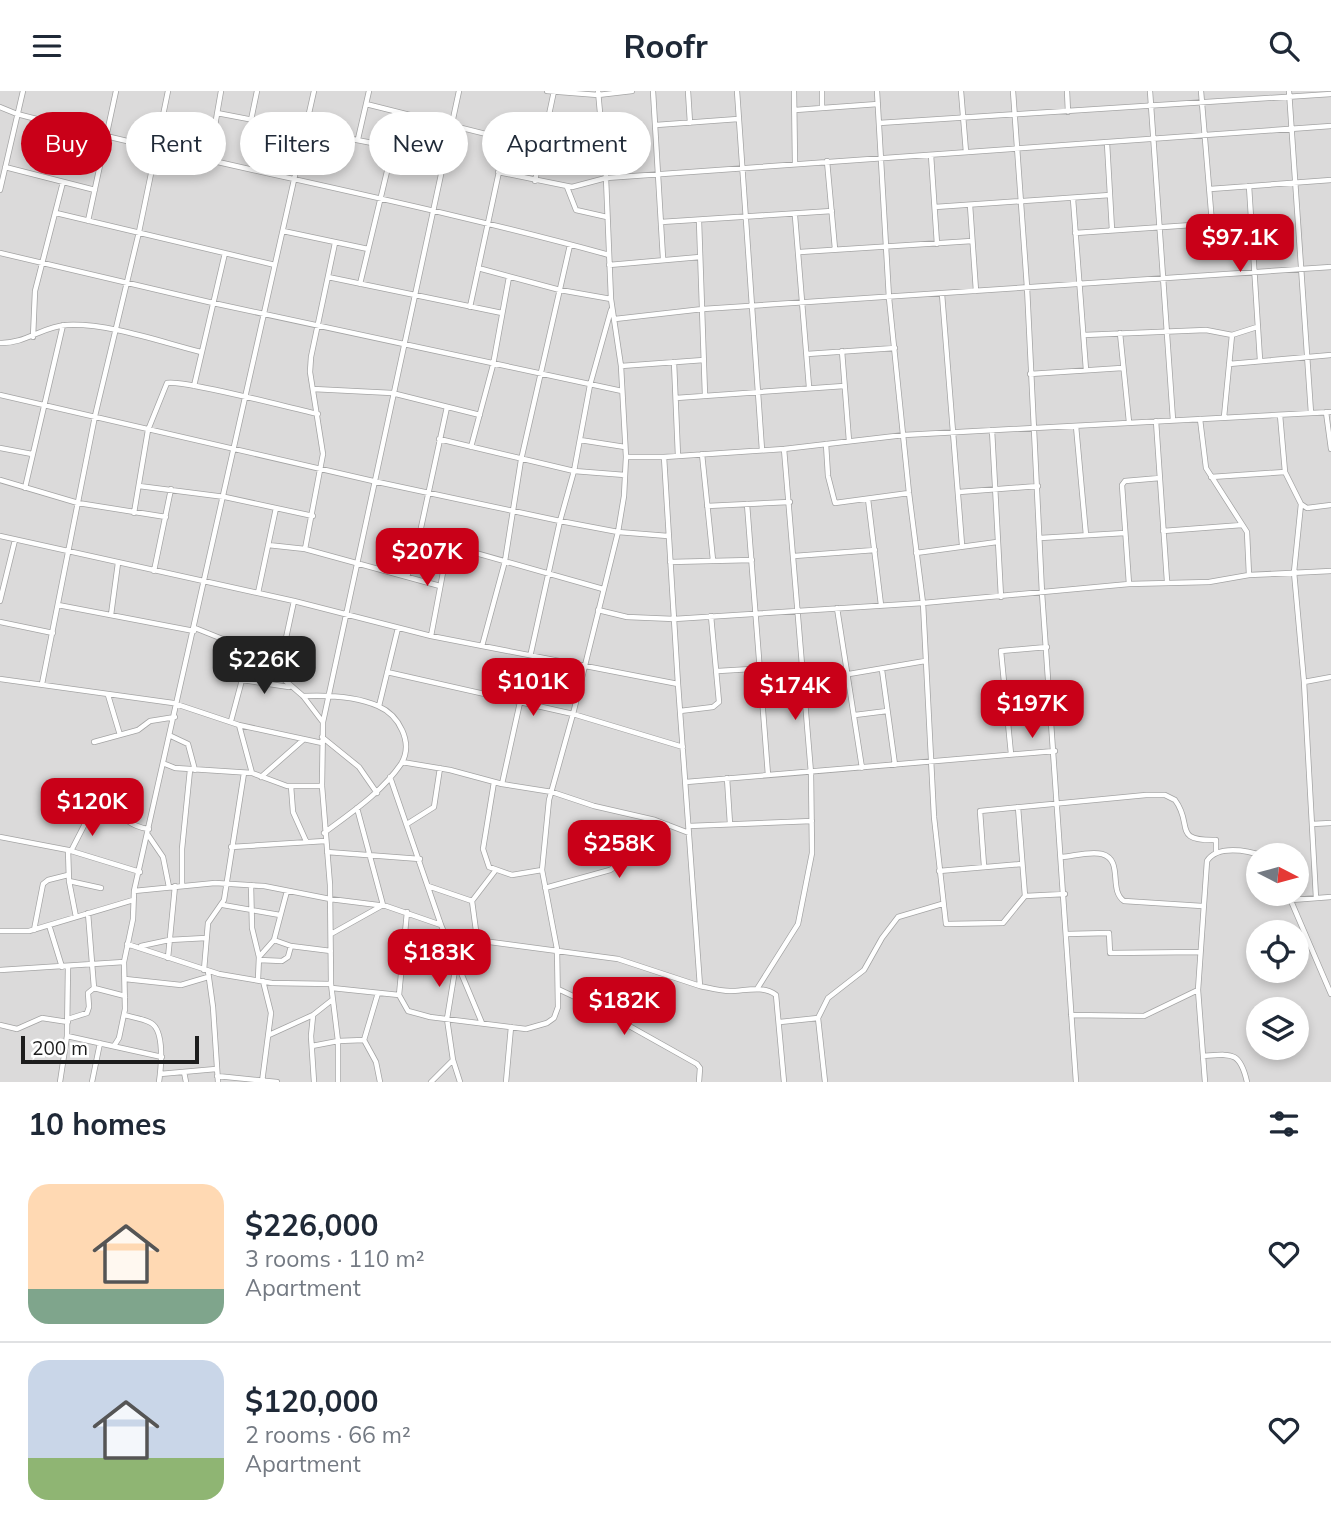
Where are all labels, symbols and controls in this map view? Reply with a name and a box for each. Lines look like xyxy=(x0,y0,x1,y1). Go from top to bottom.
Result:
text: Roofr xyxy=(623,26,708,66)
icon: menu xyxy=(28,27,66,65)
icon: search xyxy=(1265,27,1303,65)
chip: Buy xyxy=(21,112,112,175)
chip: Rent xyxy=(126,112,226,175)
chip: Filters xyxy=(240,112,355,175)
chip: New xyxy=(369,112,468,175)
chip: Apartment xyxy=(482,112,651,175)
pin: $97.1K xyxy=(1183,215,1297,274)
text: $97.1K xyxy=(1202,222,1278,251)
pin: $207K xyxy=(378,529,476,588)
text: $207K xyxy=(392,536,462,565)
pin: $226K xyxy=(215,637,313,696)
text: $226K xyxy=(229,644,299,673)
pin: $101K xyxy=(484,659,582,718)
pin: $174K xyxy=(746,663,844,722)
text: $101K xyxy=(498,666,568,695)
text: $174K xyxy=(760,670,830,699)
pin: $197K xyxy=(983,681,1081,740)
text: $197K xyxy=(997,688,1067,717)
pin: $120K xyxy=(43,779,141,838)
text: $120K xyxy=(57,786,127,815)
pin: $258K xyxy=(570,821,668,880)
text: $258K xyxy=(584,828,654,857)
north arrow xyxy=(1246,843,1309,907)
map controls xyxy=(1246,843,1309,1060)
button: locate xyxy=(1246,920,1309,983)
pin: $183K xyxy=(390,929,488,989)
text: $183K xyxy=(404,937,474,966)
pin: $182K xyxy=(575,977,673,1037)
text: $182K xyxy=(589,985,659,1014)
button: layers xyxy=(1246,997,1309,1060)
scale bar xyxy=(21,1033,200,1065)
text: 200 m xyxy=(32,1036,88,1060)
text: 10 homes xyxy=(28,1105,167,1143)
icon: filters xyxy=(1265,1105,1303,1143)
text: $226,000 xyxy=(245,1206,378,1244)
icon: home xyxy=(84,1212,168,1296)
icon: heart xyxy=(1265,1235,1303,1273)
text: 3 rooms · 110 m² xyxy=(245,1244,425,1273)
text: Apartment xyxy=(245,1273,361,1302)
text: $120,000 xyxy=(245,1382,378,1420)
icon: home xyxy=(84,1388,168,1472)
icon: heart xyxy=(1265,1411,1303,1449)
text: 2 rooms · 66 m² xyxy=(245,1420,411,1449)
text: Apartment xyxy=(245,1449,361,1478)

